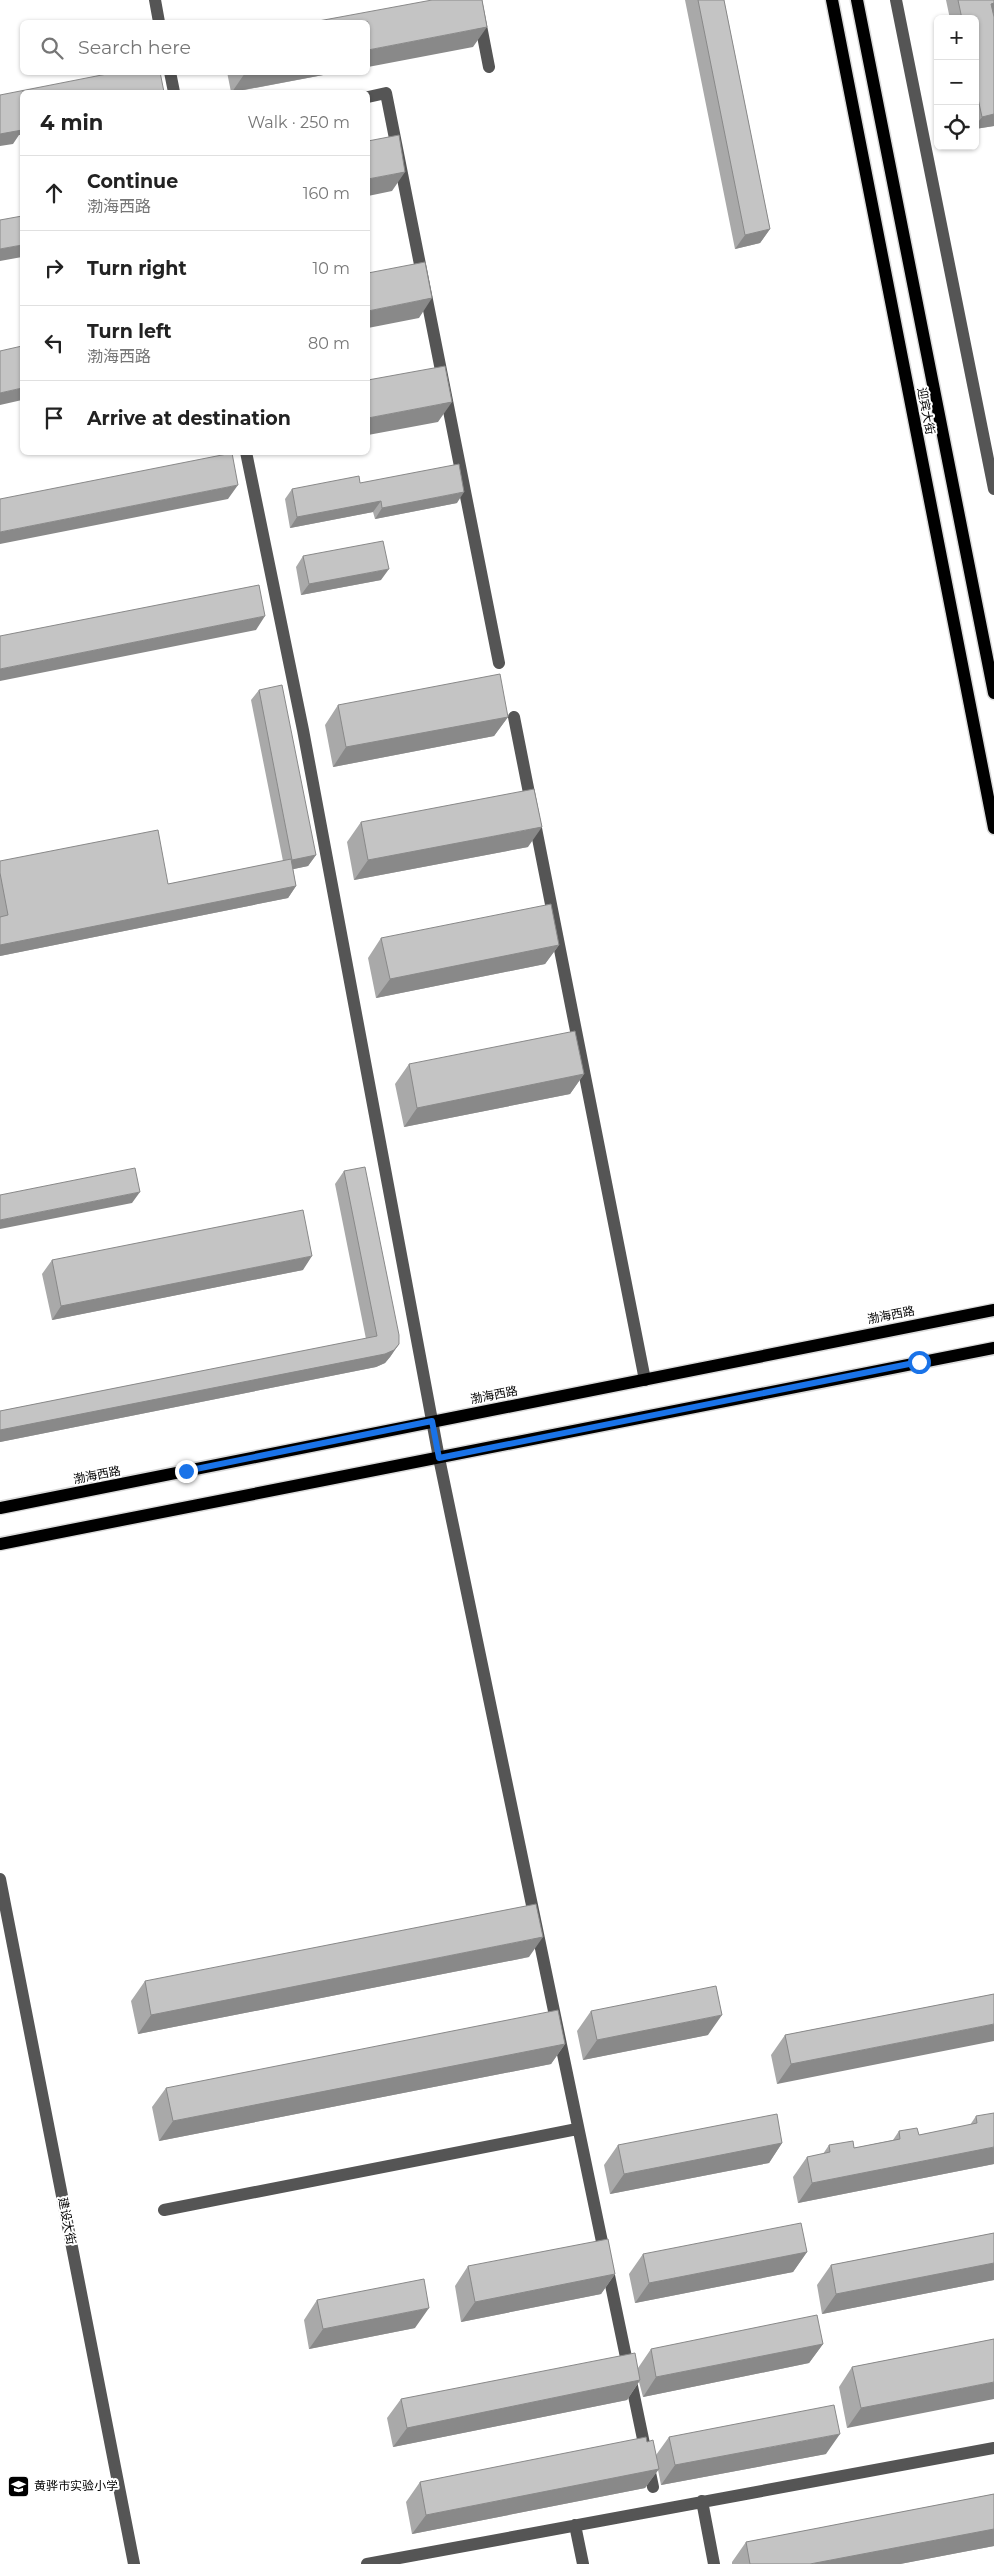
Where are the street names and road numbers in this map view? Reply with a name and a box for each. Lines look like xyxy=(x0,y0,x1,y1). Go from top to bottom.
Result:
street label: 迎宾大街 xyxy=(915,386,938,436)
street label: 渤海西路 xyxy=(866,1303,916,1326)
street label: 渤海西路 xyxy=(469,1383,519,1406)
street label: 渤海西路 xyxy=(72,1463,122,1486)
street label: 建设大街 xyxy=(56,2196,79,2246)

